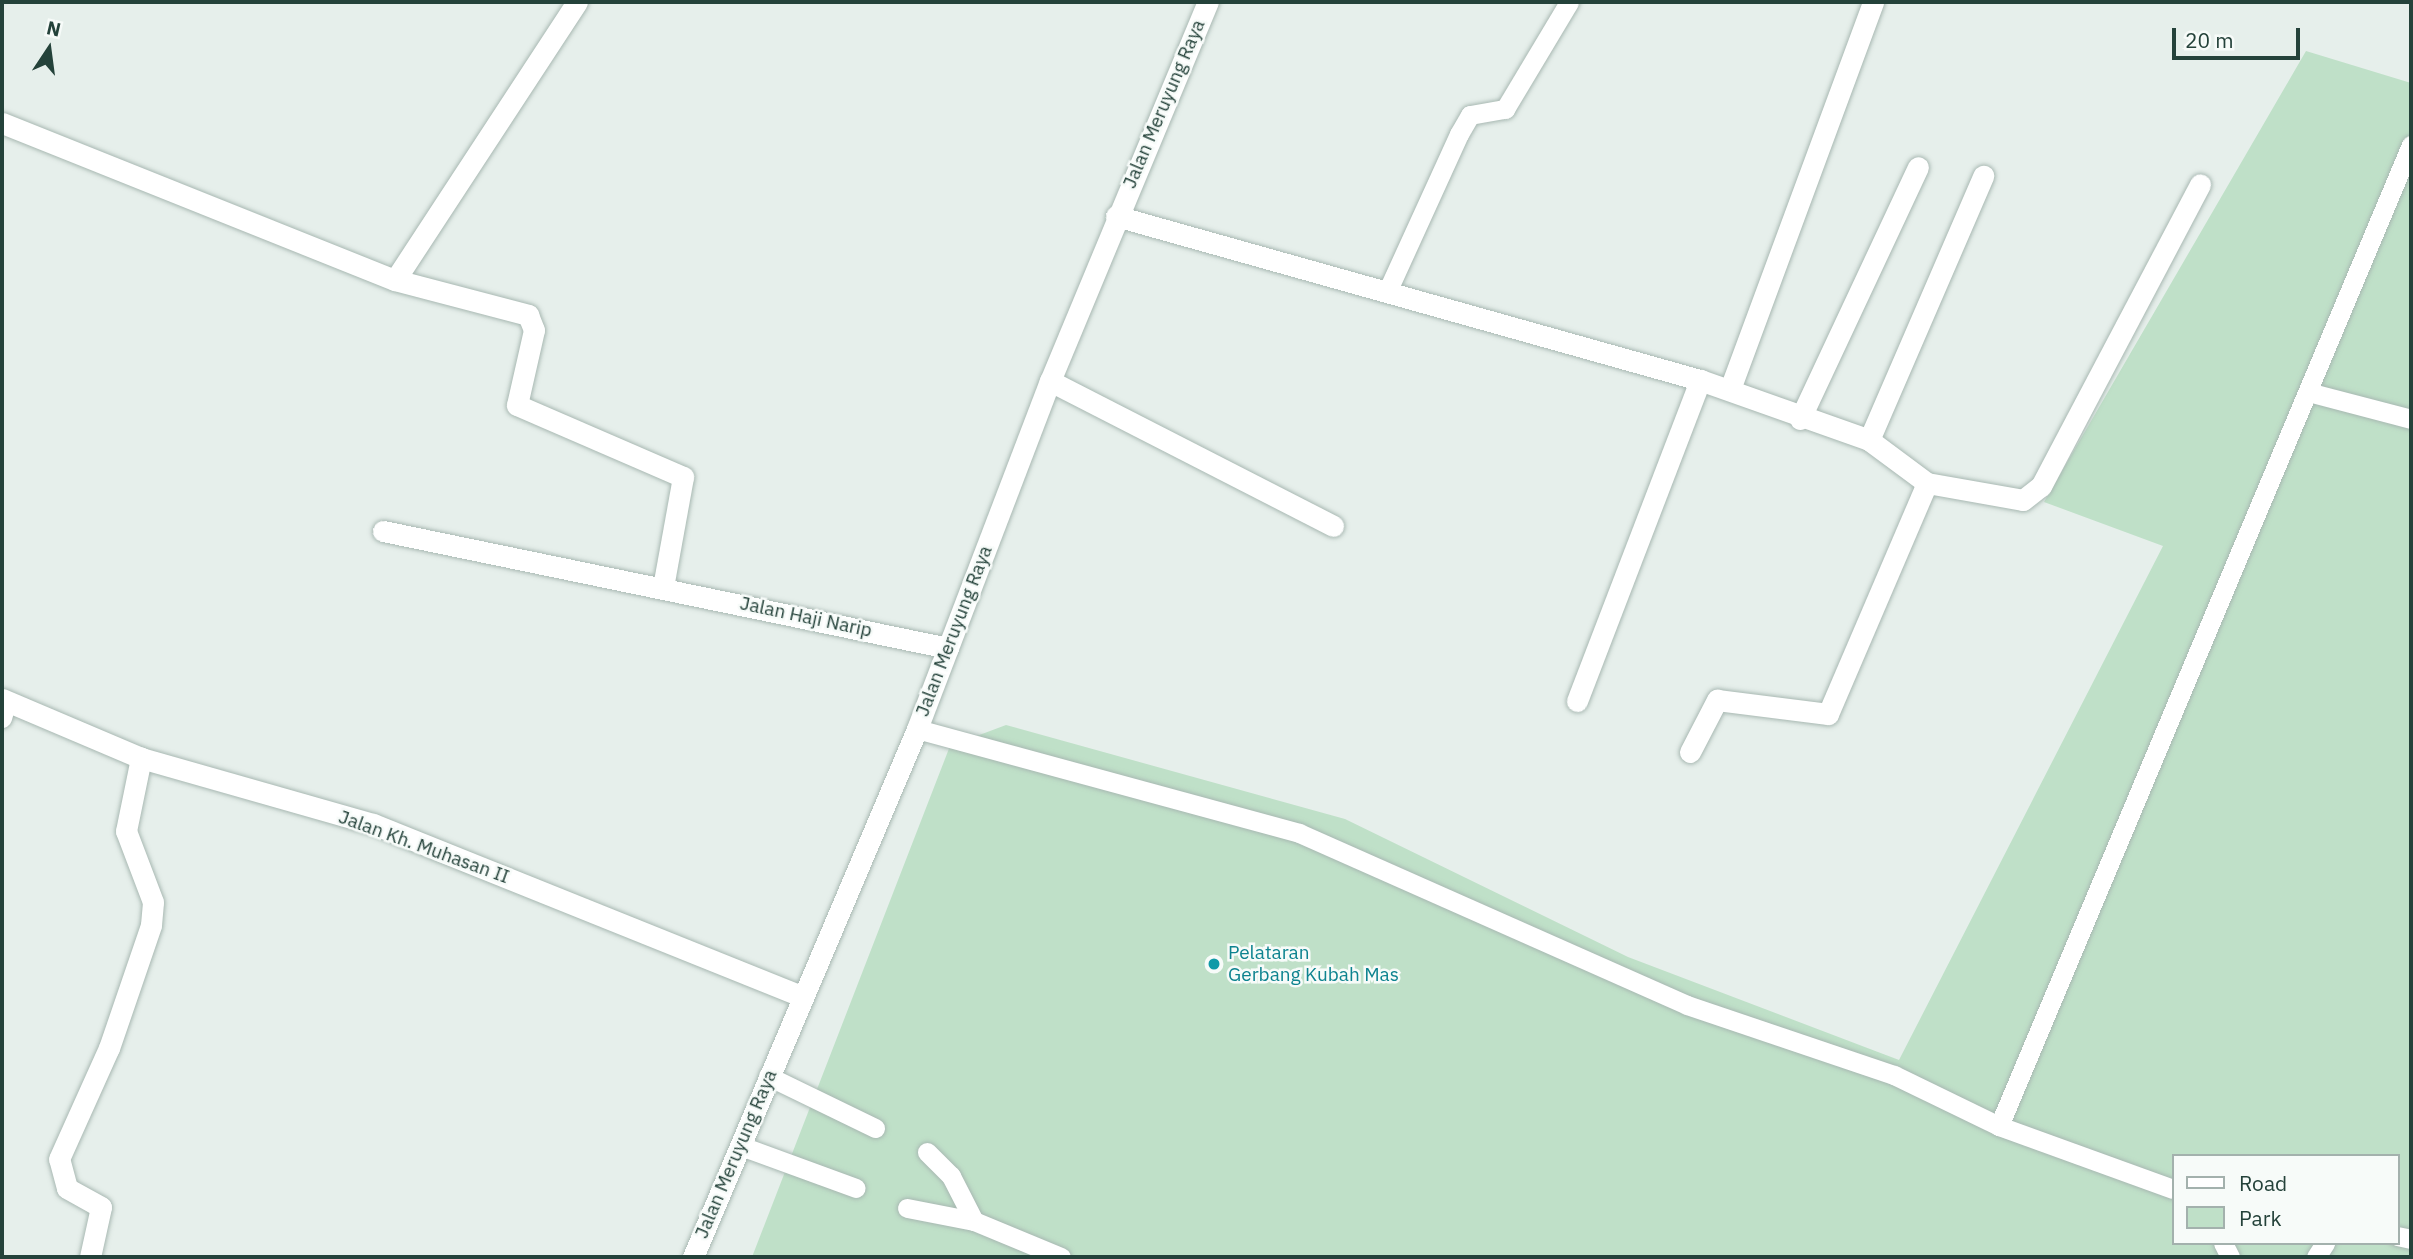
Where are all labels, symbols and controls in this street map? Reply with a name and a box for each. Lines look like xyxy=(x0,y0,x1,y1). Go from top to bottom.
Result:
north arrow xyxy=(14,14,84,84)
scale bar xyxy=(2175,14,2303,58)
text: N xyxy=(44,15,63,42)
street label: Jalan Meruyung Raya xyxy=(1118,16,1210,192)
text: 20 m xyxy=(2185,26,2234,54)
street label: Jalan Meruyung Raya xyxy=(911,542,997,720)
street label: Jalan Haji Narip xyxy=(738,592,874,642)
street label: Jalan Kh. Muhasan II xyxy=(336,806,512,888)
place label: Pelataran Gerbang Kubah Mas xyxy=(1228,942,1399,986)
marker: Pelataran Gerbang Kubah Mas xyxy=(1206,956,1222,972)
street label: Jalan Meruyung Raya xyxy=(690,1066,782,1242)
legend xyxy=(2172,1154,2399,1245)
text: Road xyxy=(2239,1169,2287,1197)
text: Park xyxy=(2239,1204,2282,1232)

